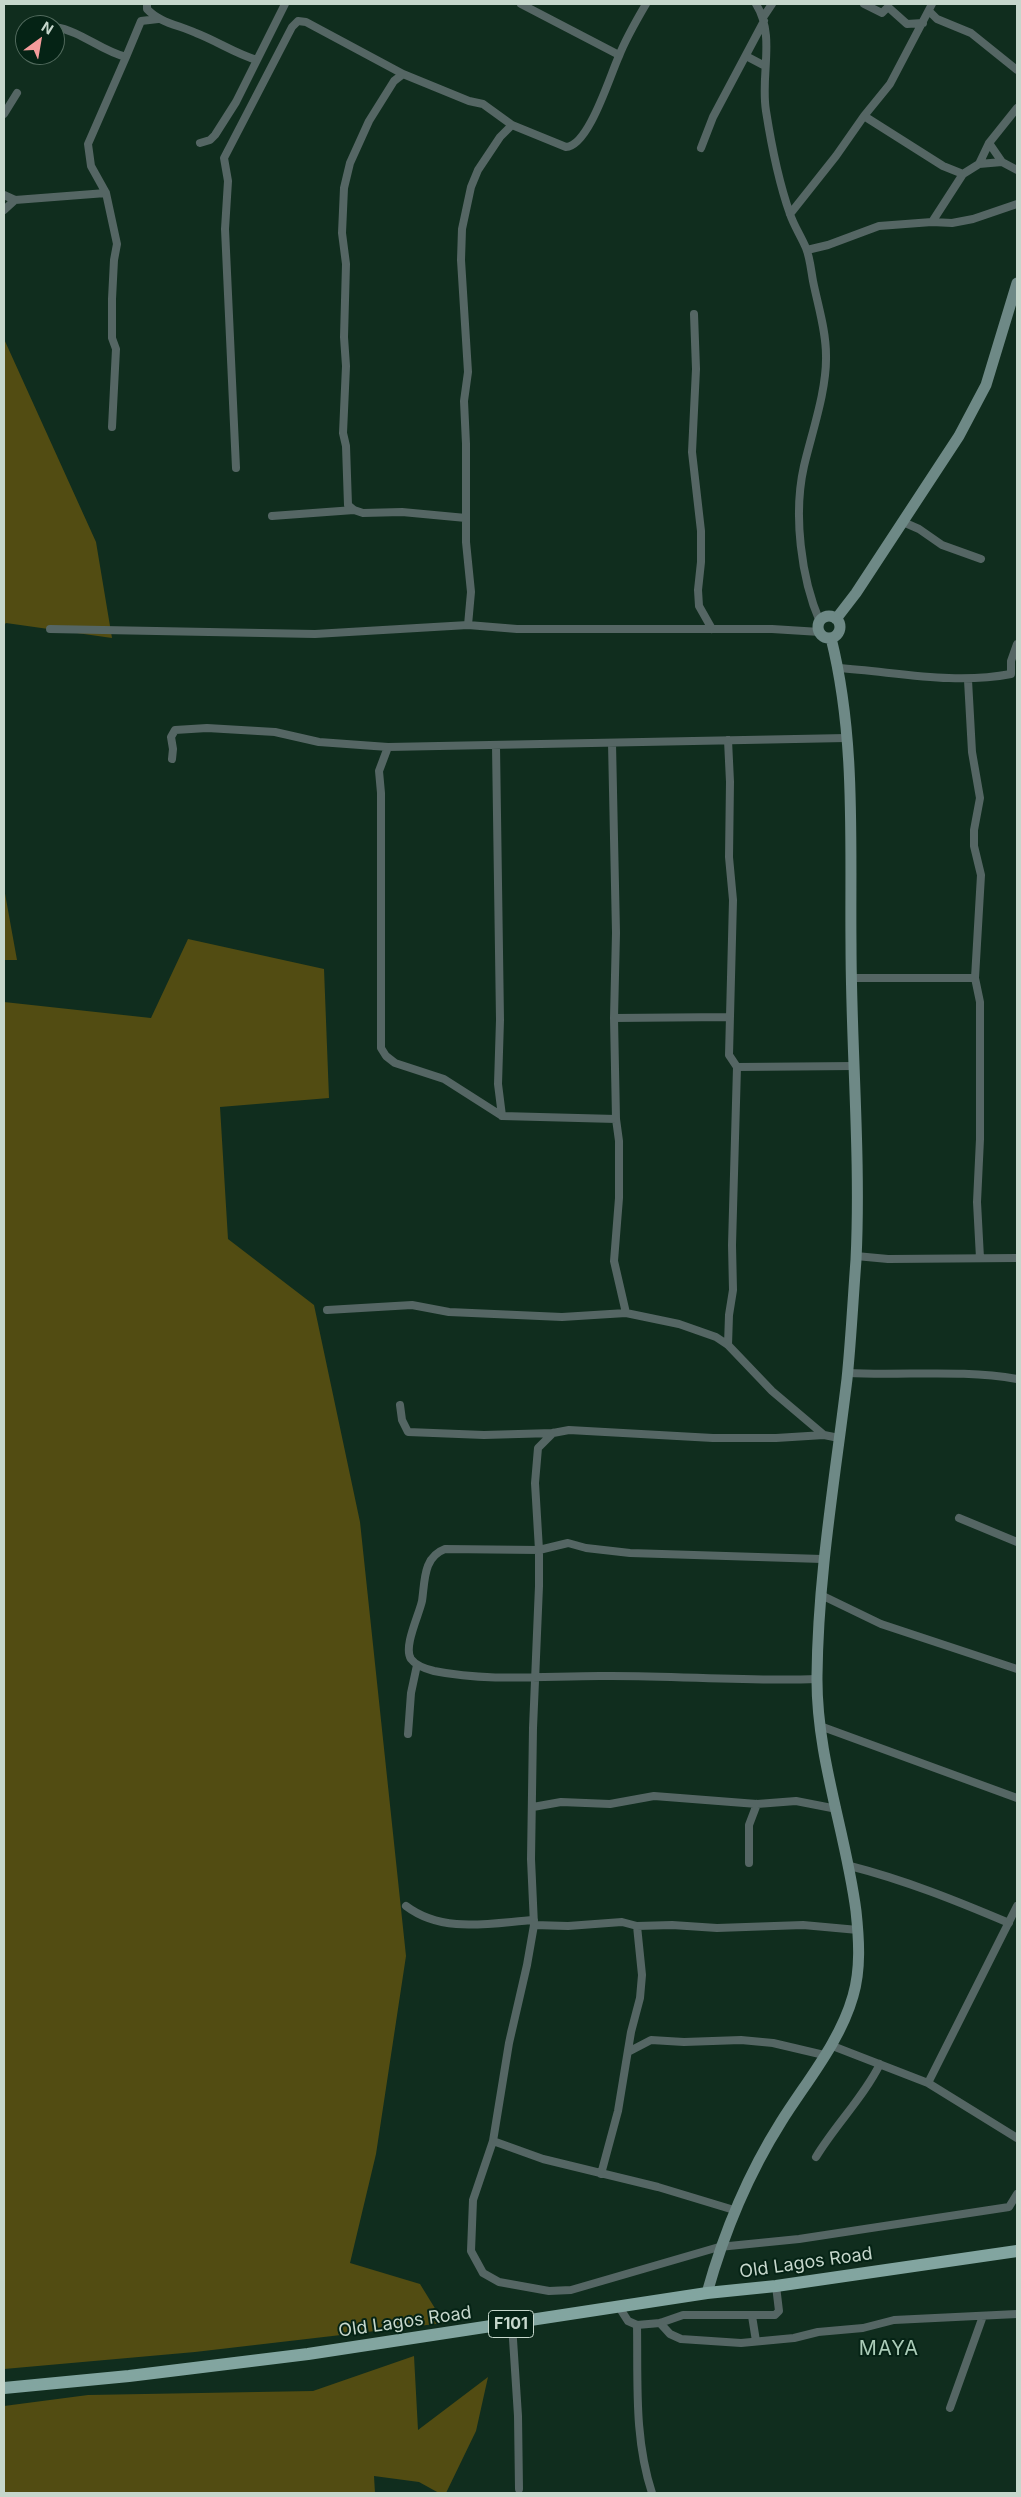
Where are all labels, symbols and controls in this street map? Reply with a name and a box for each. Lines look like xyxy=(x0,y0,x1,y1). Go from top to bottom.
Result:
north arrow xyxy=(15,15,65,65)
text: N xyxy=(39,18,57,38)
street label: Old Lagos Road xyxy=(738,2243,874,2283)
street label: Old Lagos Road xyxy=(337,2302,473,2342)
road number: F101 xyxy=(488,2310,534,2338)
district label: MAYA xyxy=(858,2337,920,2361)

